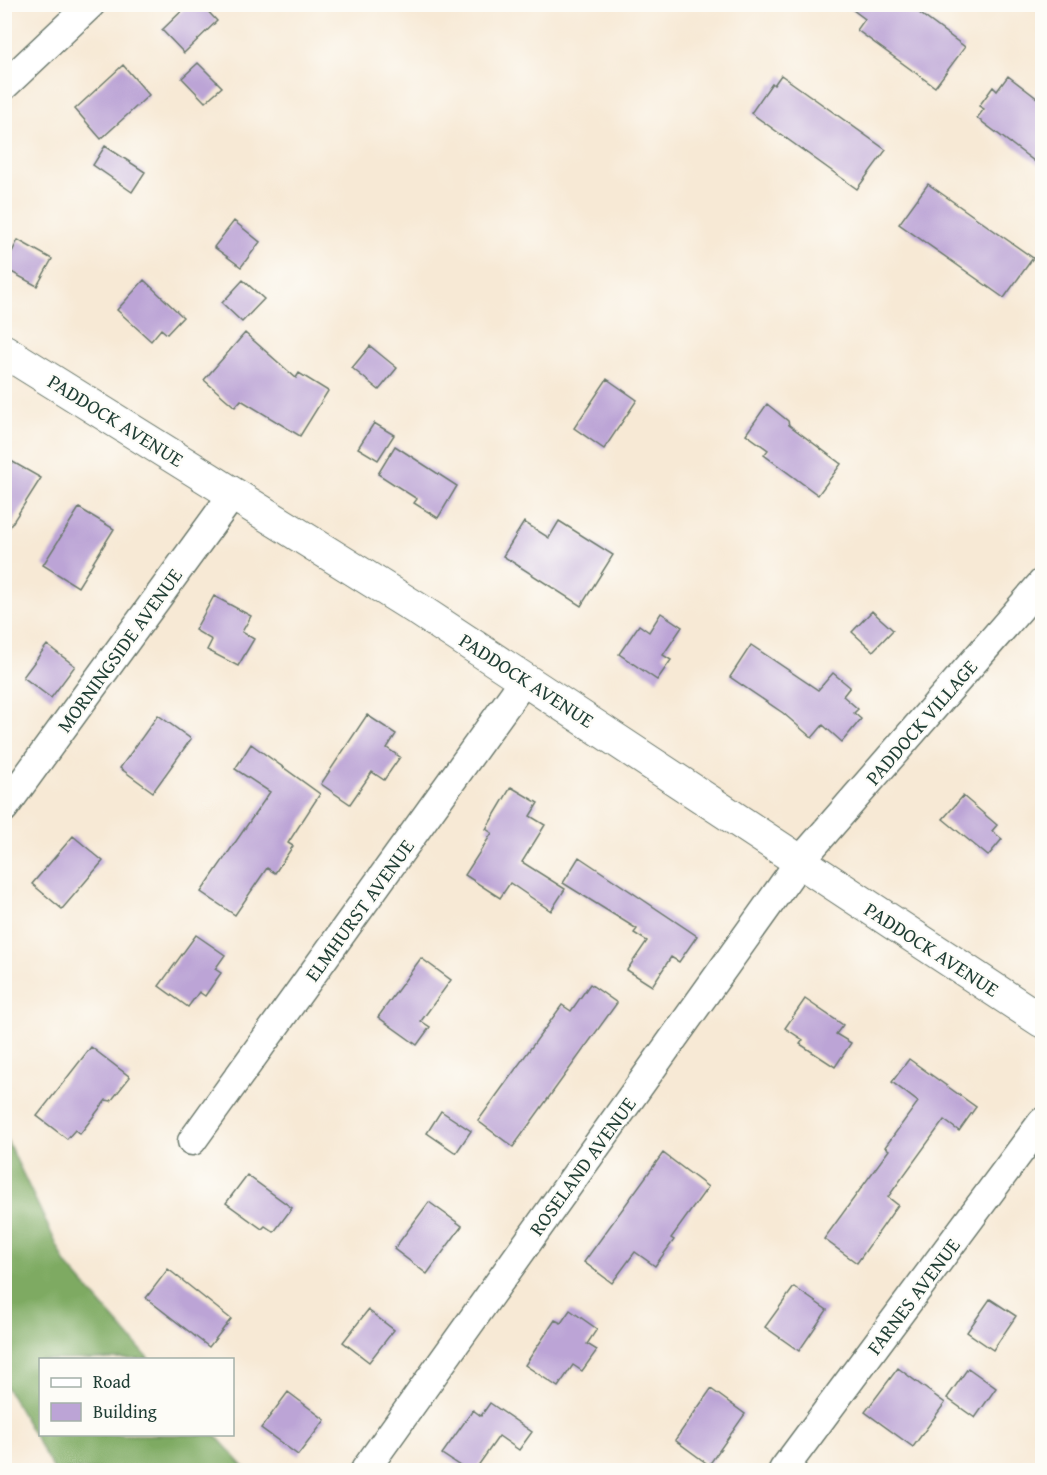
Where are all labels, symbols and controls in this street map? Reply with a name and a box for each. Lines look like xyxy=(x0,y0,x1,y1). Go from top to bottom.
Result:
street label: PADDOCK AVENUE xyxy=(42,367,190,473)
street label: MORNINGSIDE AVENUE xyxy=(49,562,189,738)
street label: PADDOCK AVENUE xyxy=(454,626,600,734)
street label: PADDOCK VILLAGE xyxy=(858,653,984,791)
street label: ELMHURST AVENUE xyxy=(297,833,421,987)
street label: PADDOCK AVENUE xyxy=(859,895,1005,1003)
street label: ROSELAND AVENUE xyxy=(522,1091,642,1241)
street label: FARNES AVENUE xyxy=(859,1232,967,1360)
legend xyxy=(39,1358,234,1436)
text: Road xyxy=(93,1368,131,1395)
text: Building xyxy=(93,1398,157,1425)

